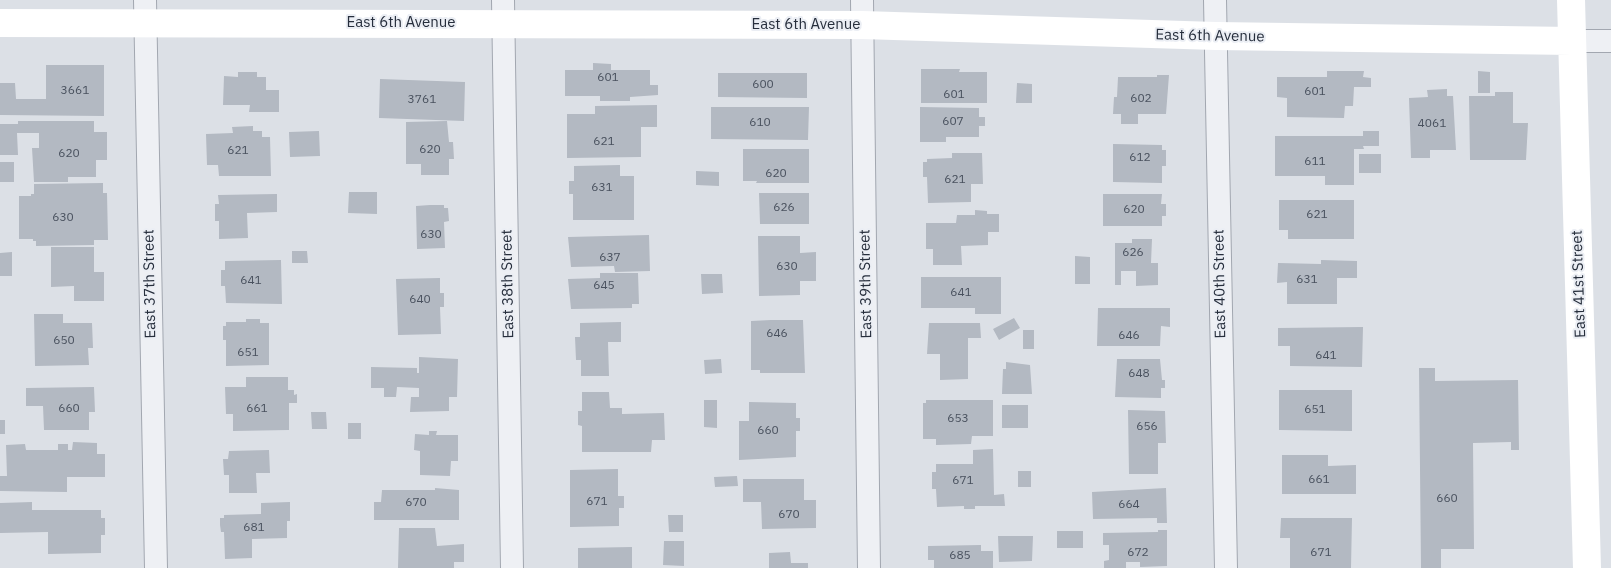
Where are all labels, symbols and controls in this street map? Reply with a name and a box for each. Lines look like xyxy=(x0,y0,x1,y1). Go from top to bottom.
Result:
street label: East 6th Avenue xyxy=(346,14,456,32)
street label: East 6th Avenue xyxy=(751,16,861,34)
street label: East 6th Avenue xyxy=(1155,26,1265,46)
house number: 601 xyxy=(597,71,619,85)
house number: 600 xyxy=(752,78,774,92)
house number: 3661 xyxy=(61,84,89,98)
house number: 601 xyxy=(1304,85,1326,99)
house number: 601 xyxy=(943,88,965,102)
house number: 602 xyxy=(1130,92,1152,106)
house number: 3761 xyxy=(408,93,436,107)
house number: 607 xyxy=(942,115,964,129)
house number: 610 xyxy=(749,116,771,130)
house number: 4061 xyxy=(1418,117,1446,131)
house number: 621 xyxy=(593,135,615,149)
house number: 620 xyxy=(419,143,441,157)
house number: 621 xyxy=(227,144,249,158)
house number: 620 xyxy=(58,147,80,161)
house number: 612 xyxy=(1129,151,1151,165)
house number: 611 xyxy=(1304,155,1326,169)
house number: 620 xyxy=(765,167,787,181)
house number: 621 xyxy=(944,173,966,187)
house number: 631 xyxy=(591,181,613,195)
house number: 626 xyxy=(773,201,795,215)
house number: 620 xyxy=(1123,203,1145,217)
house number: 621 xyxy=(1306,208,1328,222)
house number: 630 xyxy=(52,211,74,225)
house number: 630 xyxy=(420,228,442,242)
street label: East 37th Street xyxy=(140,229,160,339)
street label: East 38th Street xyxy=(498,229,518,339)
street label: East 39th Street xyxy=(856,229,876,339)
street label: East 40th Street xyxy=(1210,229,1230,339)
street label: East 41st Street xyxy=(1568,230,1590,338)
house number: 626 xyxy=(1122,246,1144,260)
house number: 637 xyxy=(599,251,621,265)
house number: 630 xyxy=(776,260,798,274)
house number: 631 xyxy=(1296,273,1318,287)
house number: 641 xyxy=(240,274,262,288)
house number: 645 xyxy=(593,279,615,293)
house number: 641 xyxy=(950,286,972,300)
house number: 640 xyxy=(409,293,431,307)
house number: 646 xyxy=(766,327,788,341)
house number: 646 xyxy=(1118,329,1140,343)
house number: 650 xyxy=(53,334,75,348)
house number: 651 xyxy=(237,346,259,360)
house number: 641 xyxy=(1315,349,1337,363)
house number: 648 xyxy=(1128,367,1150,381)
house number: 660 xyxy=(58,402,80,416)
house number: 661 xyxy=(246,402,268,416)
house number: 651 xyxy=(1304,403,1326,417)
house number: 653 xyxy=(947,412,969,426)
house number: 656 xyxy=(1136,420,1158,434)
house number: 660 xyxy=(757,424,779,438)
house number: 661 xyxy=(1308,473,1330,487)
house number: 671 xyxy=(952,474,974,488)
house number: 660 xyxy=(1436,492,1458,506)
house number: 671 xyxy=(586,495,608,509)
house number: 670 xyxy=(405,496,427,510)
house number: 664 xyxy=(1118,498,1140,512)
house number: 670 xyxy=(778,508,800,522)
house number: 681 xyxy=(243,521,265,535)
house number: 672 xyxy=(1127,546,1149,560)
house number: 671 xyxy=(1310,546,1332,560)
house number: 685 xyxy=(949,549,971,563)

